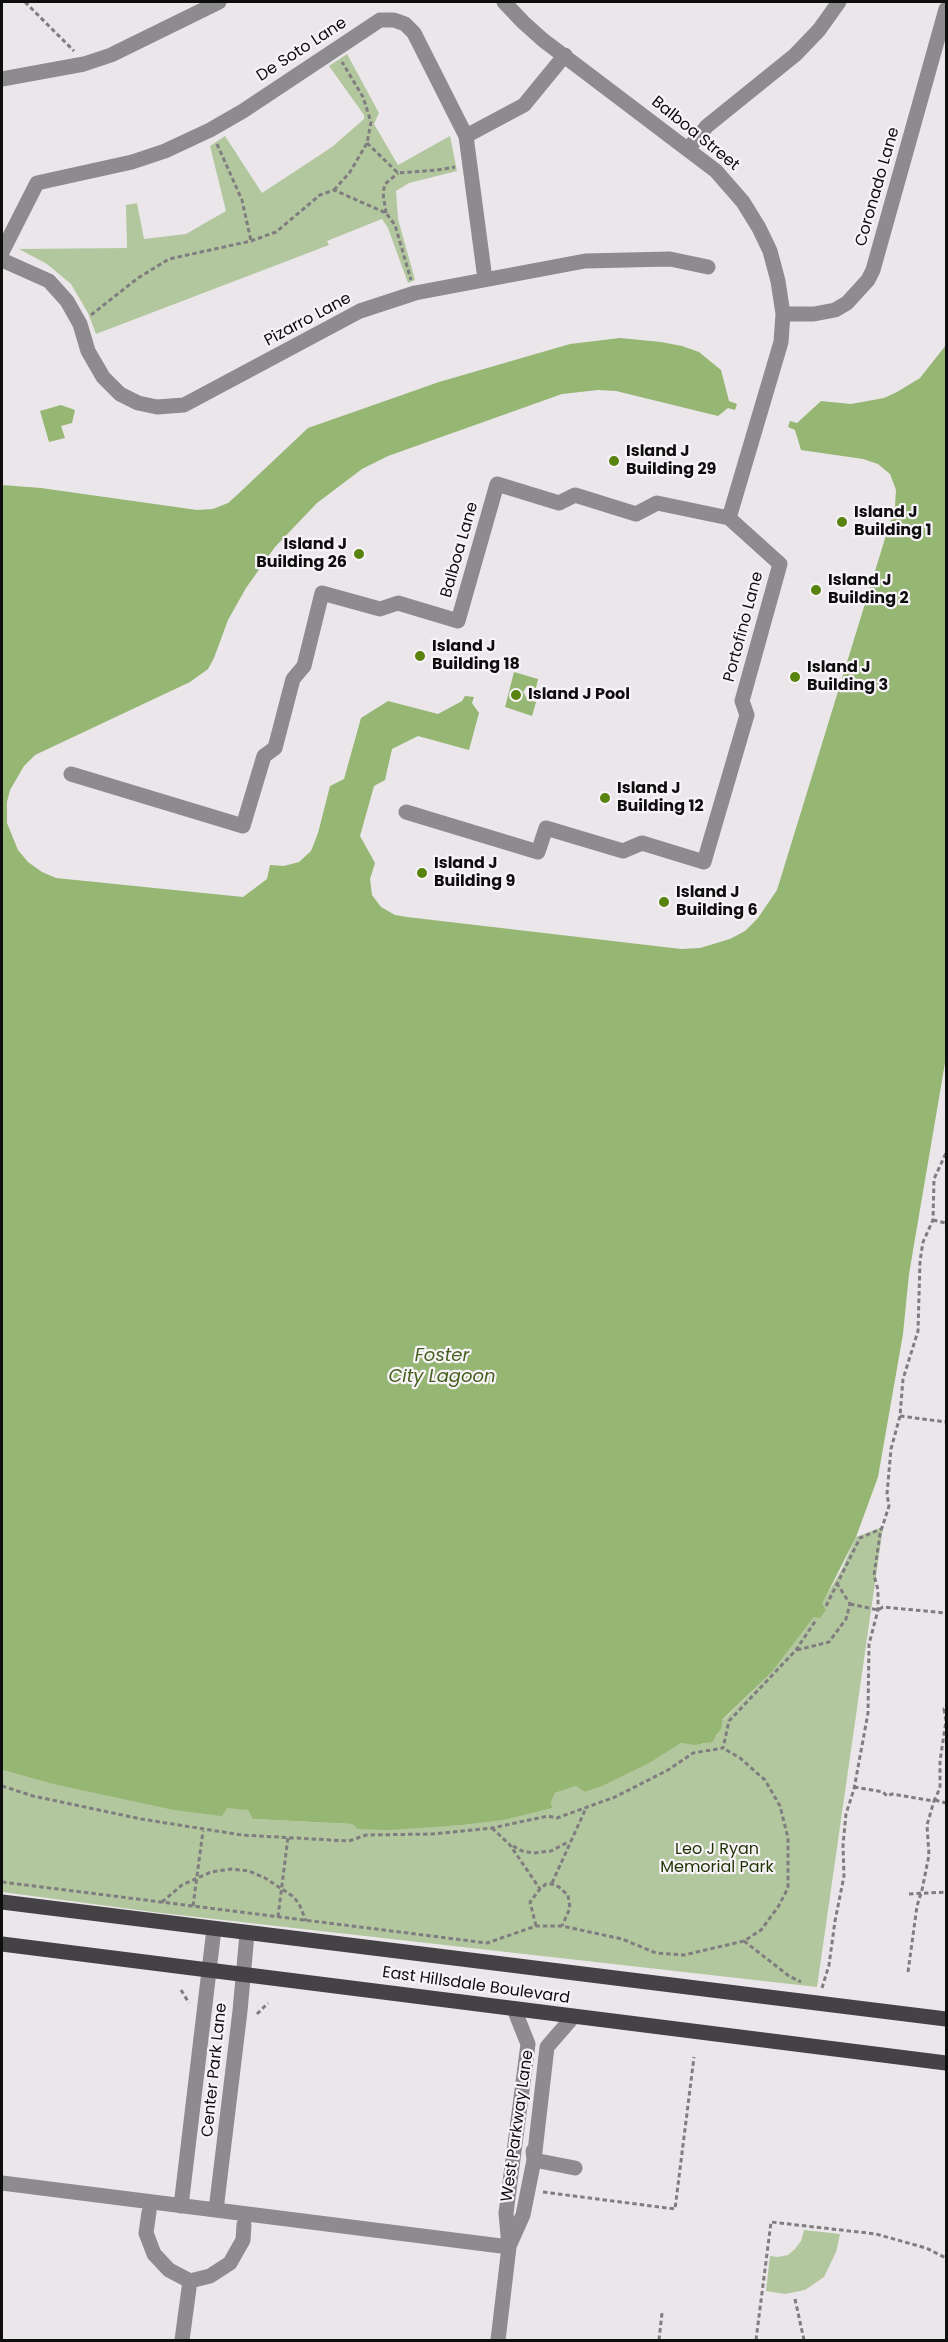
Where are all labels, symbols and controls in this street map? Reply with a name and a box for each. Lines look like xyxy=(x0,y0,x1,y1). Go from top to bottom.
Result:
street label: De Soto Lane xyxy=(253,14,351,86)
street label: Balboa Street xyxy=(647,93,743,175)
street label: Coronado Lane xyxy=(852,125,904,249)
street label: Pizarro Lane xyxy=(261,289,355,351)
place label: Island J Building 29 xyxy=(626,442,716,480)
marker: Island J Building 29 xyxy=(607,454,621,468)
street label: Balboa Lane xyxy=(437,500,483,600)
place label: Island J Building 1 xyxy=(854,503,931,541)
marker: Island J Building 1 xyxy=(835,515,849,529)
place label: Island J Building 26 xyxy=(256,535,347,573)
marker: Island J Building 26 xyxy=(352,547,366,561)
street label: Portofino Lane xyxy=(720,570,768,684)
place label: Island J Building 2 xyxy=(828,571,909,609)
marker: Island J Building 2 xyxy=(809,583,823,597)
place label: Island J Building 18 xyxy=(432,637,520,675)
marker: Island J Building 18 xyxy=(413,649,427,663)
place label: Island J Building 3 xyxy=(807,658,888,696)
marker: Island J Building 3 xyxy=(788,670,802,684)
place label: Island J Pool xyxy=(528,685,630,705)
marker: Island J Pool xyxy=(509,688,523,702)
place label: Island J Building 12 xyxy=(617,779,704,817)
marker: Island J Building 12 xyxy=(598,791,612,805)
place label: Island J Building 9 xyxy=(434,854,515,892)
marker: Island J Building 9 xyxy=(415,866,429,880)
place label: Island J Building 6 xyxy=(676,883,758,921)
marker: Island J Building 6 xyxy=(657,895,671,909)
water label: Foster City Lagoon xyxy=(388,1345,496,1388)
park label: Leo J Ryan Memorial Park xyxy=(660,1840,774,1878)
street label: East Hillsdale Boulevard xyxy=(381,1963,571,2009)
street label: Center Park Lane xyxy=(198,2002,232,2138)
street label: West Parkway Lane xyxy=(498,2049,538,2203)

